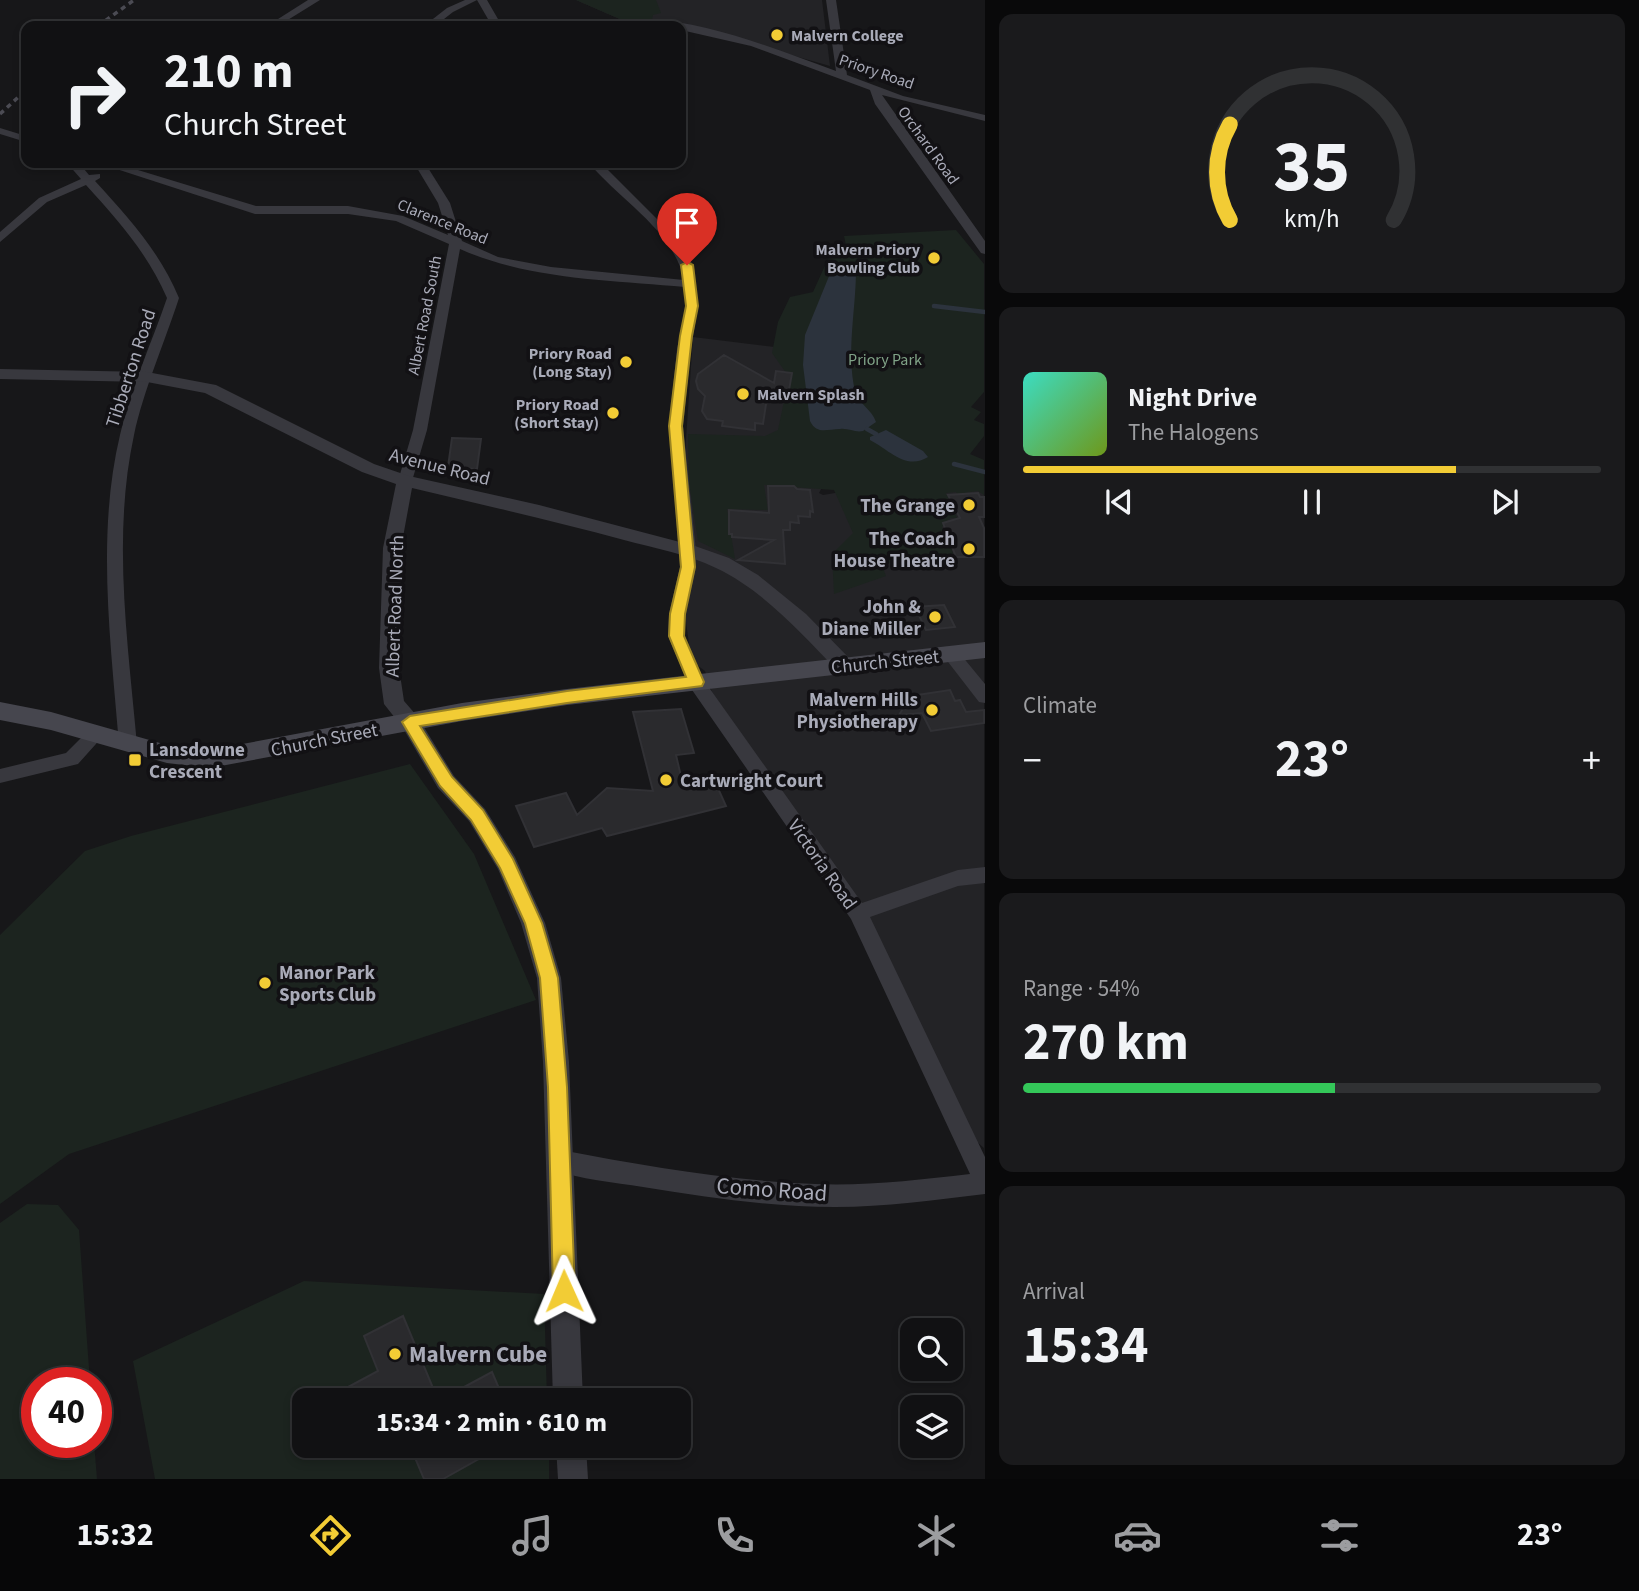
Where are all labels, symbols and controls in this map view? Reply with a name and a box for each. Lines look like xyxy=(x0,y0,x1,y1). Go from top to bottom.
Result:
place label: Malvern College xyxy=(791,25,903,47)
marker: Malvern College xyxy=(769,27,785,43)
text: 210 m xyxy=(164,37,293,107)
icon: right xyxy=(49,49,140,140)
street label: Priory Road xyxy=(836,49,917,95)
text: Church Street xyxy=(164,102,346,148)
street label: Orchard Road xyxy=(892,102,964,189)
text: 35 xyxy=(1274,115,1350,219)
pin xyxy=(657,193,717,265)
street label: Clarence Road xyxy=(394,194,491,250)
text: km/h xyxy=(1284,200,1340,236)
icon: arrive xyxy=(668,204,706,242)
place label: Malvern Priory Bowling Club xyxy=(816,239,921,279)
marker: Malvern Priory Bowling Club xyxy=(926,250,942,266)
street label: Albert Road South xyxy=(403,254,447,377)
street label: Tibberton Road xyxy=(100,306,163,431)
place label: Priory Road (Long Stay) xyxy=(529,343,612,383)
park label: Priory Park xyxy=(848,349,922,371)
marker: Priory Road (Long Stay) xyxy=(618,354,634,370)
text: Night Drive xyxy=(1128,379,1257,416)
place label: Malvern Splash xyxy=(757,384,865,406)
marker: Malvern Splash xyxy=(735,386,751,402)
place label: Priory Road (Short Stay) xyxy=(514,394,599,434)
marker: Priory Road (Short Stay) xyxy=(605,405,621,421)
text: The Halogens xyxy=(1128,416,1259,449)
street label: Avenue Road xyxy=(386,442,493,493)
icon: previous xyxy=(1100,483,1138,521)
icon: pause xyxy=(1293,483,1331,521)
icon: next xyxy=(1486,483,1524,521)
place label: The Grange xyxy=(860,493,955,520)
marker: The Grange xyxy=(961,497,977,513)
place label: The Coach House Theatre xyxy=(834,526,955,575)
street label: Albert Road North xyxy=(380,534,411,678)
marker: The Coach House Theatre xyxy=(961,541,977,557)
place label: John & Diane Miller xyxy=(821,594,921,643)
marker: John & Diane Miller xyxy=(927,609,943,625)
street label: Church Street xyxy=(830,643,941,682)
place label: Malvern Hills Physiotherapy xyxy=(797,687,918,736)
text: Climate xyxy=(1023,689,1097,722)
marker: Malvern Hills Physiotherapy xyxy=(924,702,940,718)
street label: Church Street xyxy=(269,717,381,764)
text: 23° xyxy=(1275,723,1349,797)
text: − xyxy=(1023,734,1042,788)
text: + xyxy=(1582,734,1601,788)
place label: Lansdowne Crescent xyxy=(149,737,245,786)
marker: Lansdowne Crescent xyxy=(127,752,143,768)
place label: Cartwright Court xyxy=(680,768,823,795)
marker: Cartwright Court xyxy=(658,772,674,788)
street label: Victoria Road xyxy=(781,814,863,916)
place label: Manor Park Sports Club xyxy=(279,960,376,1009)
text: Range · 54% xyxy=(1023,972,1140,1005)
marker: Manor Park Sports Club xyxy=(257,975,273,991)
text: 270 km xyxy=(1023,1006,1189,1080)
street label: Como Road xyxy=(715,1169,829,1210)
position arrow xyxy=(527,1254,601,1328)
text: Arrival xyxy=(1023,1275,1085,1308)
text: 15:34 xyxy=(1023,1309,1148,1383)
map controls xyxy=(900,1318,963,1458)
button: search xyxy=(900,1318,963,1381)
place label: Malvern Cube xyxy=(409,1338,547,1371)
marker: Malvern Cube xyxy=(387,1346,403,1362)
speed limit sign: 40 xyxy=(21,1367,112,1458)
button: layers xyxy=(900,1395,963,1458)
text: 15:34 · 2 min · 610 m xyxy=(376,1404,607,1441)
icon: directions xyxy=(306,1511,355,1560)
icon: music xyxy=(508,1511,557,1560)
icon: phone xyxy=(710,1511,759,1560)
icon: climate xyxy=(912,1511,961,1560)
icon: car xyxy=(1113,1511,1162,1560)
icon: filters xyxy=(1315,1511,1364,1560)
text: 15:32 xyxy=(76,1512,154,1558)
text: 23° xyxy=(1517,1512,1563,1558)

